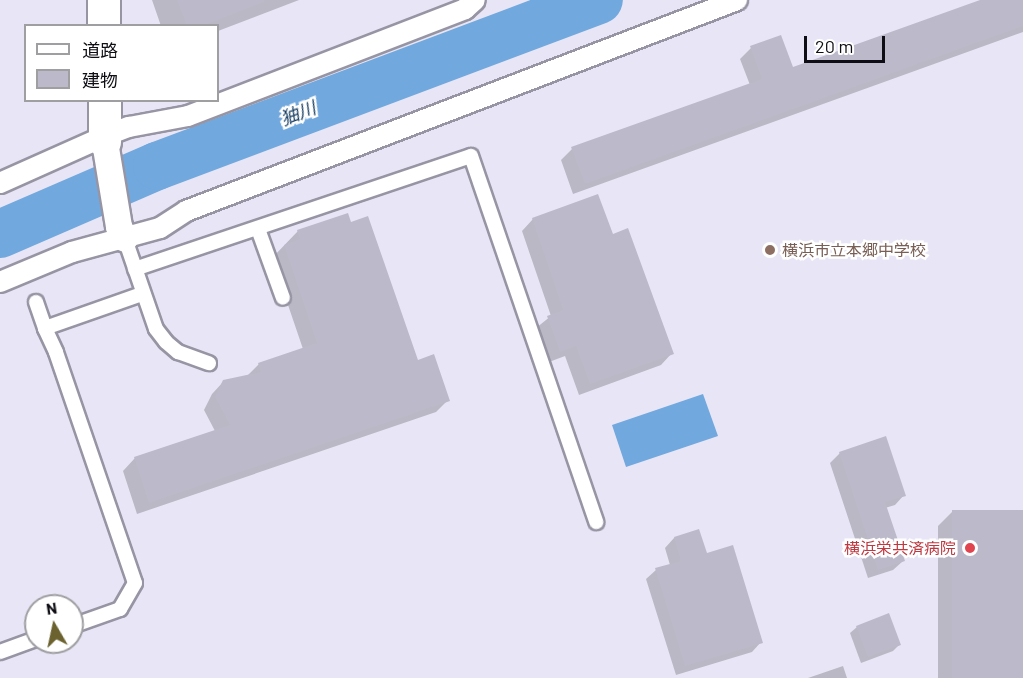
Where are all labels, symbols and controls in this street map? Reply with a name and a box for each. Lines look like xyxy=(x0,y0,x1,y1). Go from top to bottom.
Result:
legend xyxy=(24,24,219,102)
scale bar xyxy=(807,24,888,62)
text: 20 m xyxy=(815,35,853,57)
text: 道路 xyxy=(82,39,118,61)
text: 建物 xyxy=(82,69,118,91)
water label: 㹨川 xyxy=(277,96,319,130)
place label: 横浜市立本郷中学校 xyxy=(782,240,926,260)
marker: 横浜市立本郷中学校 xyxy=(763,243,777,257)
place label: 横浜栄共済病院 xyxy=(844,538,956,558)
marker: 横浜栄共済病院 xyxy=(961,539,979,557)
north arrow xyxy=(24,594,84,654)
text: N xyxy=(45,597,58,618)

